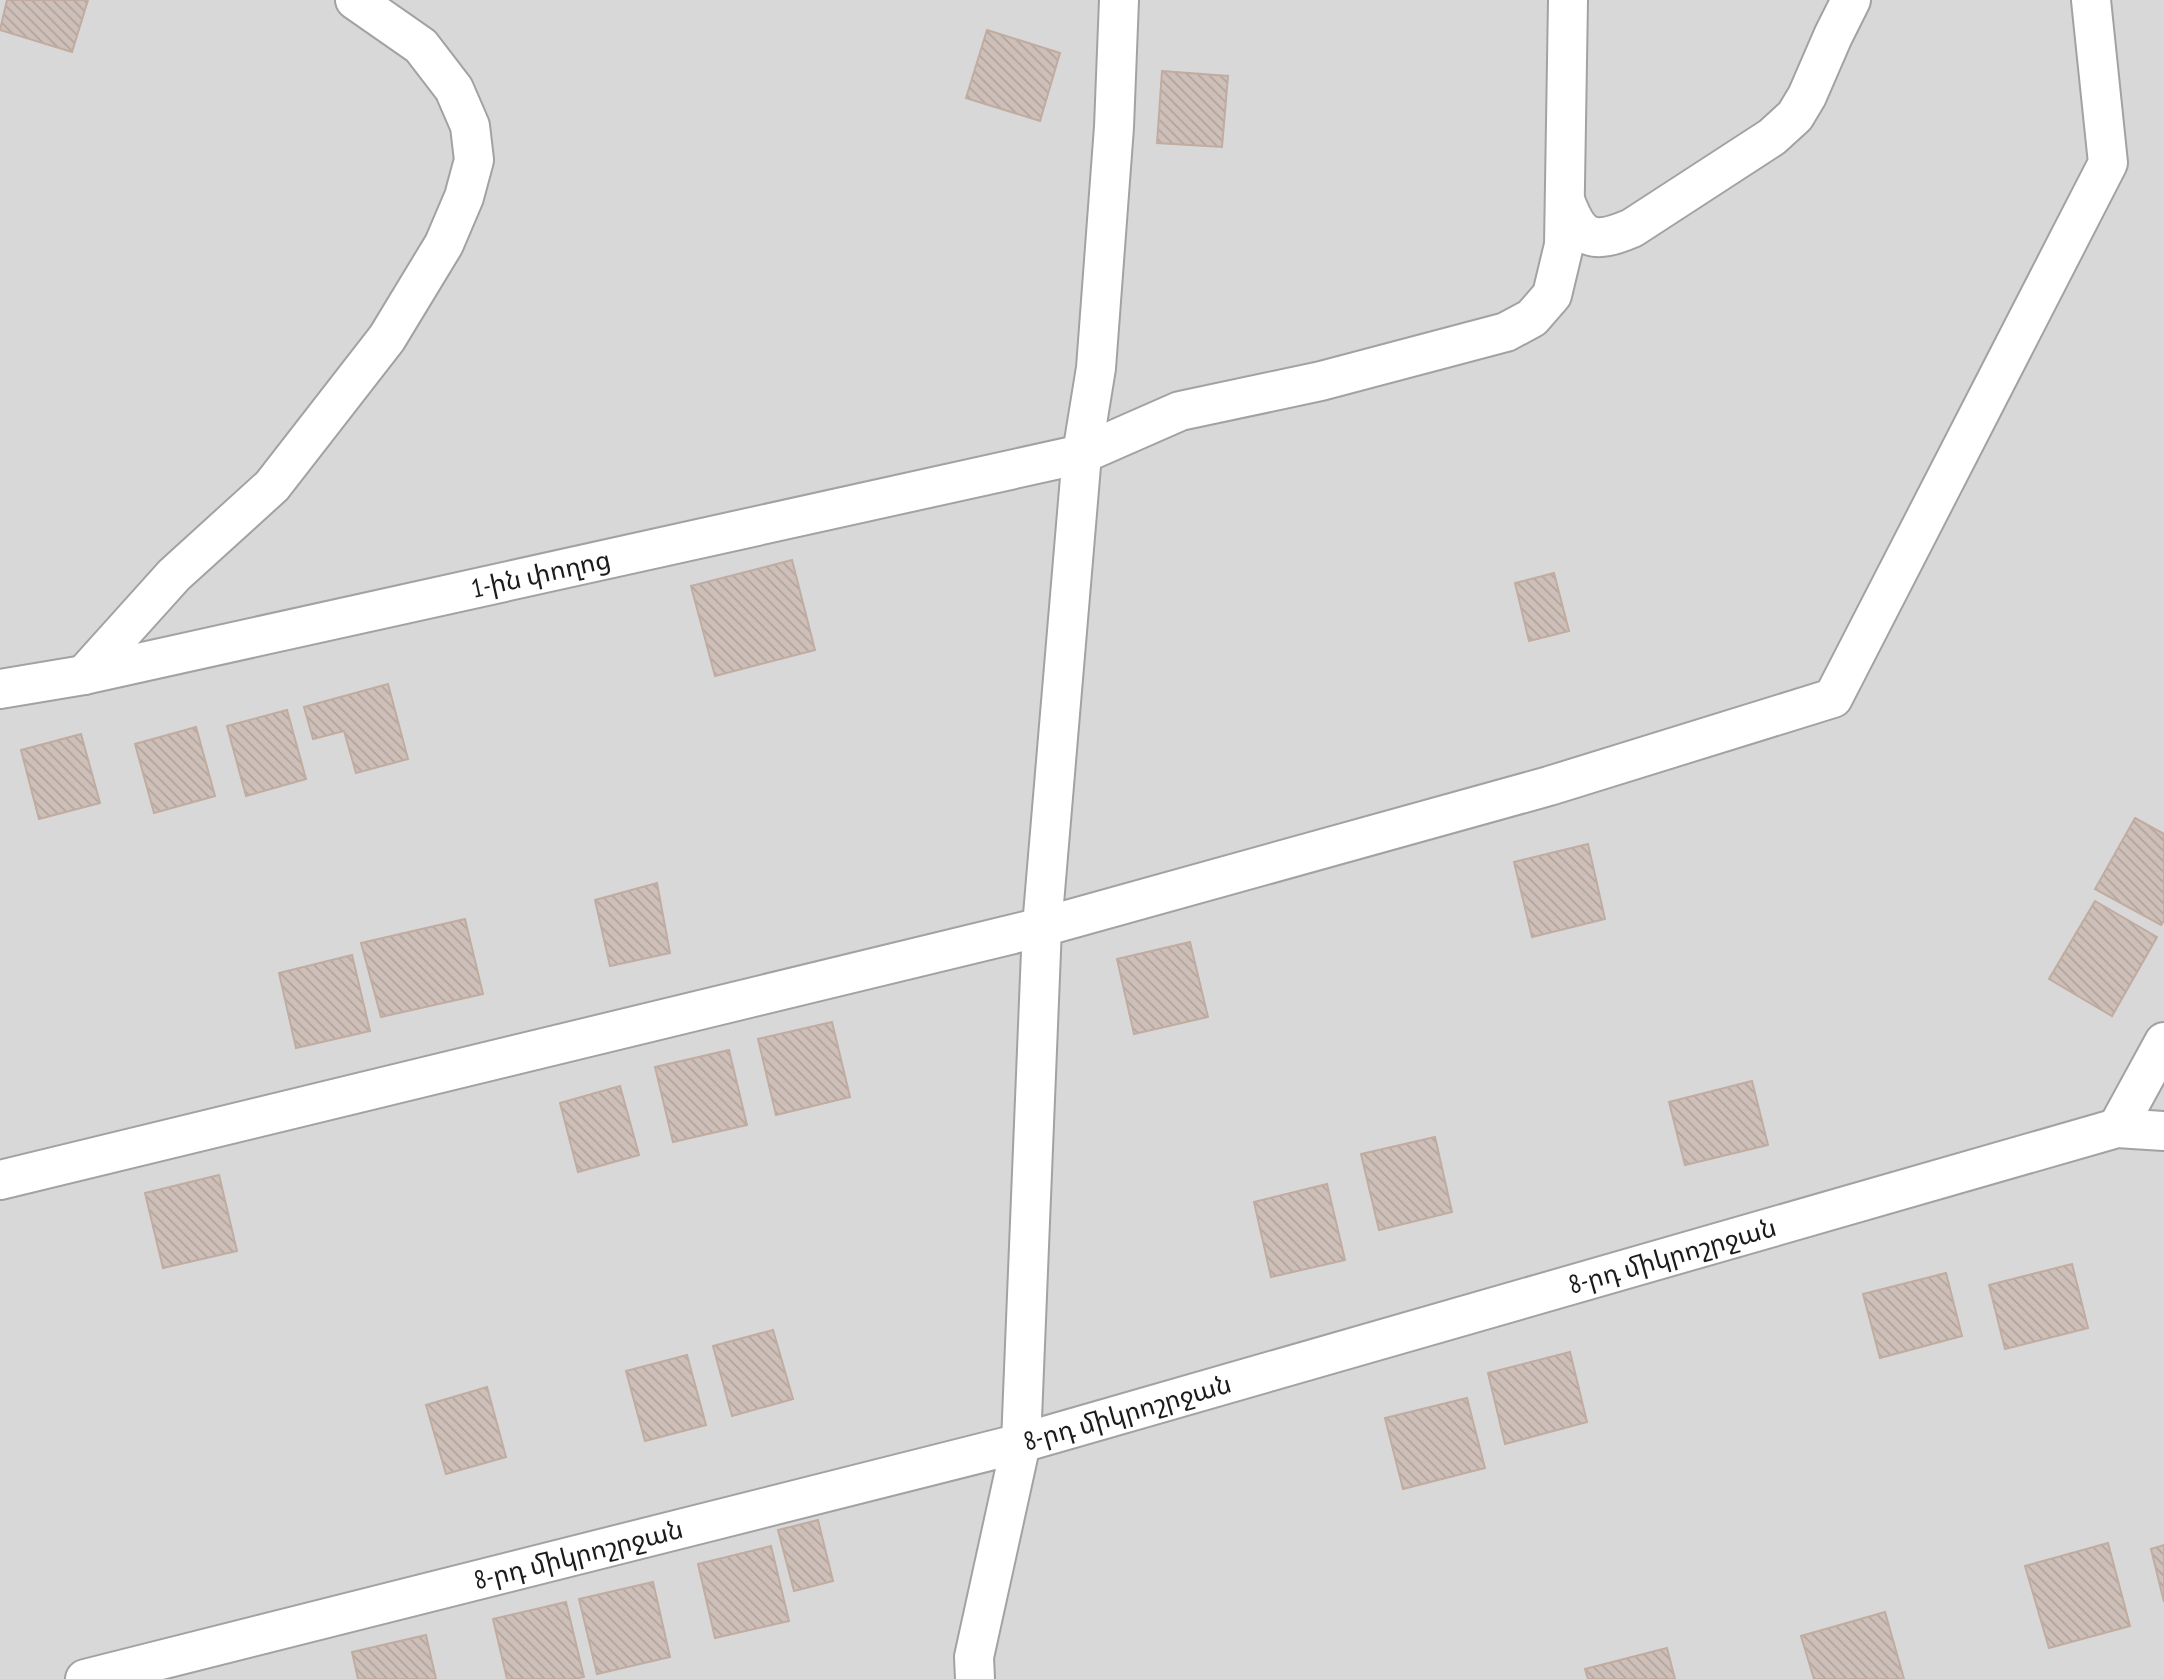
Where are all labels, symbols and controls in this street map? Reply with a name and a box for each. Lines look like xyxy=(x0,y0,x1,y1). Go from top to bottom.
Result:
street label: 1-ին փողոց xyxy=(468,542,613,605)
street label: 8-րդ միկրոշրջան xyxy=(1565,1210,1780,1301)
street label: 8-րդ միկրոշրջան xyxy=(1020,1366,1235,1457)
street label: 8-րդ միկրոշրջան xyxy=(470,1512,686,1596)

